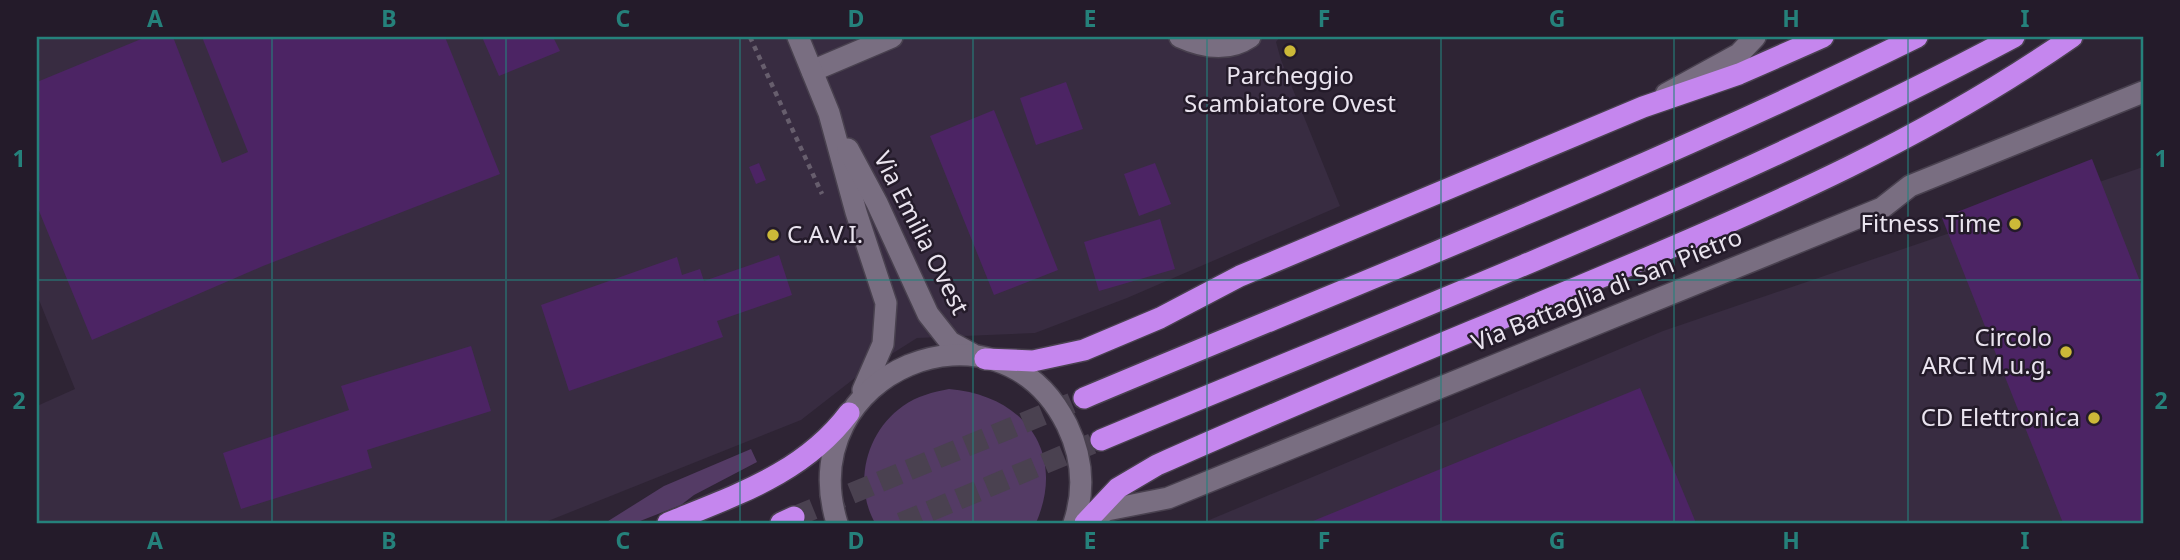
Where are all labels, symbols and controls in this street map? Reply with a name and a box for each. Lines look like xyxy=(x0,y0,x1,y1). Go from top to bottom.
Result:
text: A xyxy=(147,2,163,34)
text: B xyxy=(381,2,397,34)
text: C xyxy=(616,2,631,34)
text: D xyxy=(848,2,864,34)
text: E xyxy=(1084,2,1096,34)
text: F xyxy=(1318,2,1330,34)
text: G xyxy=(1549,2,1565,34)
text: H xyxy=(1782,2,1800,34)
text: I xyxy=(2021,2,2030,34)
marker: Parcheggio Scambiatore Ovest xyxy=(1282,43,1298,59)
place label: Parcheggio Scambiatore Ovest xyxy=(1184,58,1396,119)
text: 1 xyxy=(12,142,26,174)
text: 1 xyxy=(2154,142,2168,174)
street label: Via Emilia Ovest xyxy=(867,145,978,320)
place label: Fitness Time xyxy=(1861,206,2001,239)
marker: Fitness Time xyxy=(2007,216,2023,232)
place label: C.A.V.I. xyxy=(787,217,863,250)
street label: Via Battaglia di San Pietro xyxy=(1466,219,1746,358)
marker: C.A.V.I. xyxy=(765,227,781,243)
place label: Circolo ARCI M.u.g. xyxy=(1922,320,2052,381)
marker: Circolo ARCI M.u.g. xyxy=(2058,344,2074,360)
text: 2 xyxy=(12,384,26,416)
text: 2 xyxy=(2154,384,2168,416)
place label: CD Elettronica xyxy=(1921,400,2080,433)
marker: CD Elettronica xyxy=(2086,410,2102,426)
text: A xyxy=(147,524,163,556)
text: B xyxy=(381,524,397,556)
text: C xyxy=(616,524,631,556)
text: D xyxy=(848,524,864,556)
text: E xyxy=(1084,524,1096,556)
text: F xyxy=(1318,524,1330,556)
text: G xyxy=(1549,524,1565,556)
text: H xyxy=(1782,524,1800,556)
text: I xyxy=(2021,524,2030,556)

